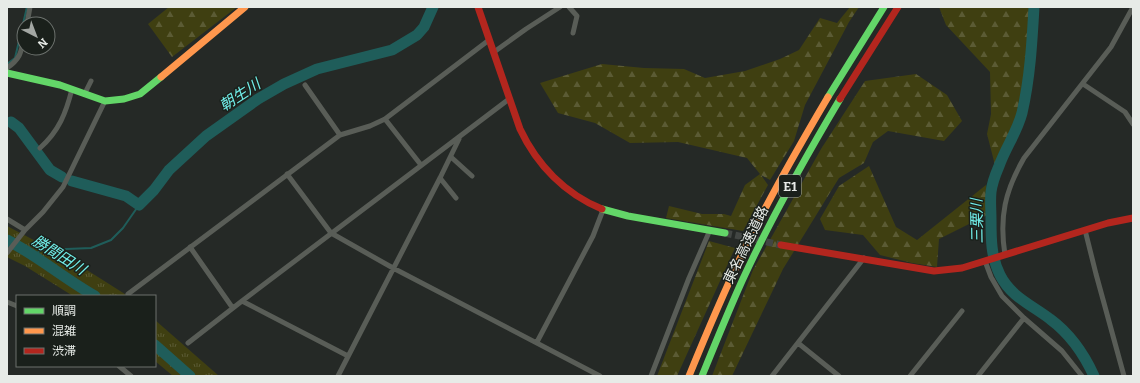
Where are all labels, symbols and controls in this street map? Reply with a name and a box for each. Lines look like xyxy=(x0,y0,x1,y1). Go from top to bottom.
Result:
north arrow xyxy=(16,16,56,56)
text: N xyxy=(34,35,50,51)
water label: 朝生川 xyxy=(216,74,265,115)
road number: E1 xyxy=(779,175,801,197)
water label: 三栗川 xyxy=(968,196,986,244)
street label: 東名高速道路 xyxy=(720,204,772,286)
water label: 勝間田川 xyxy=(29,231,91,280)
legend xyxy=(16,295,156,367)
text: 順調 xyxy=(52,304,76,318)
text: 混雑 xyxy=(52,324,76,338)
text: 渋滞 xyxy=(52,344,76,358)

